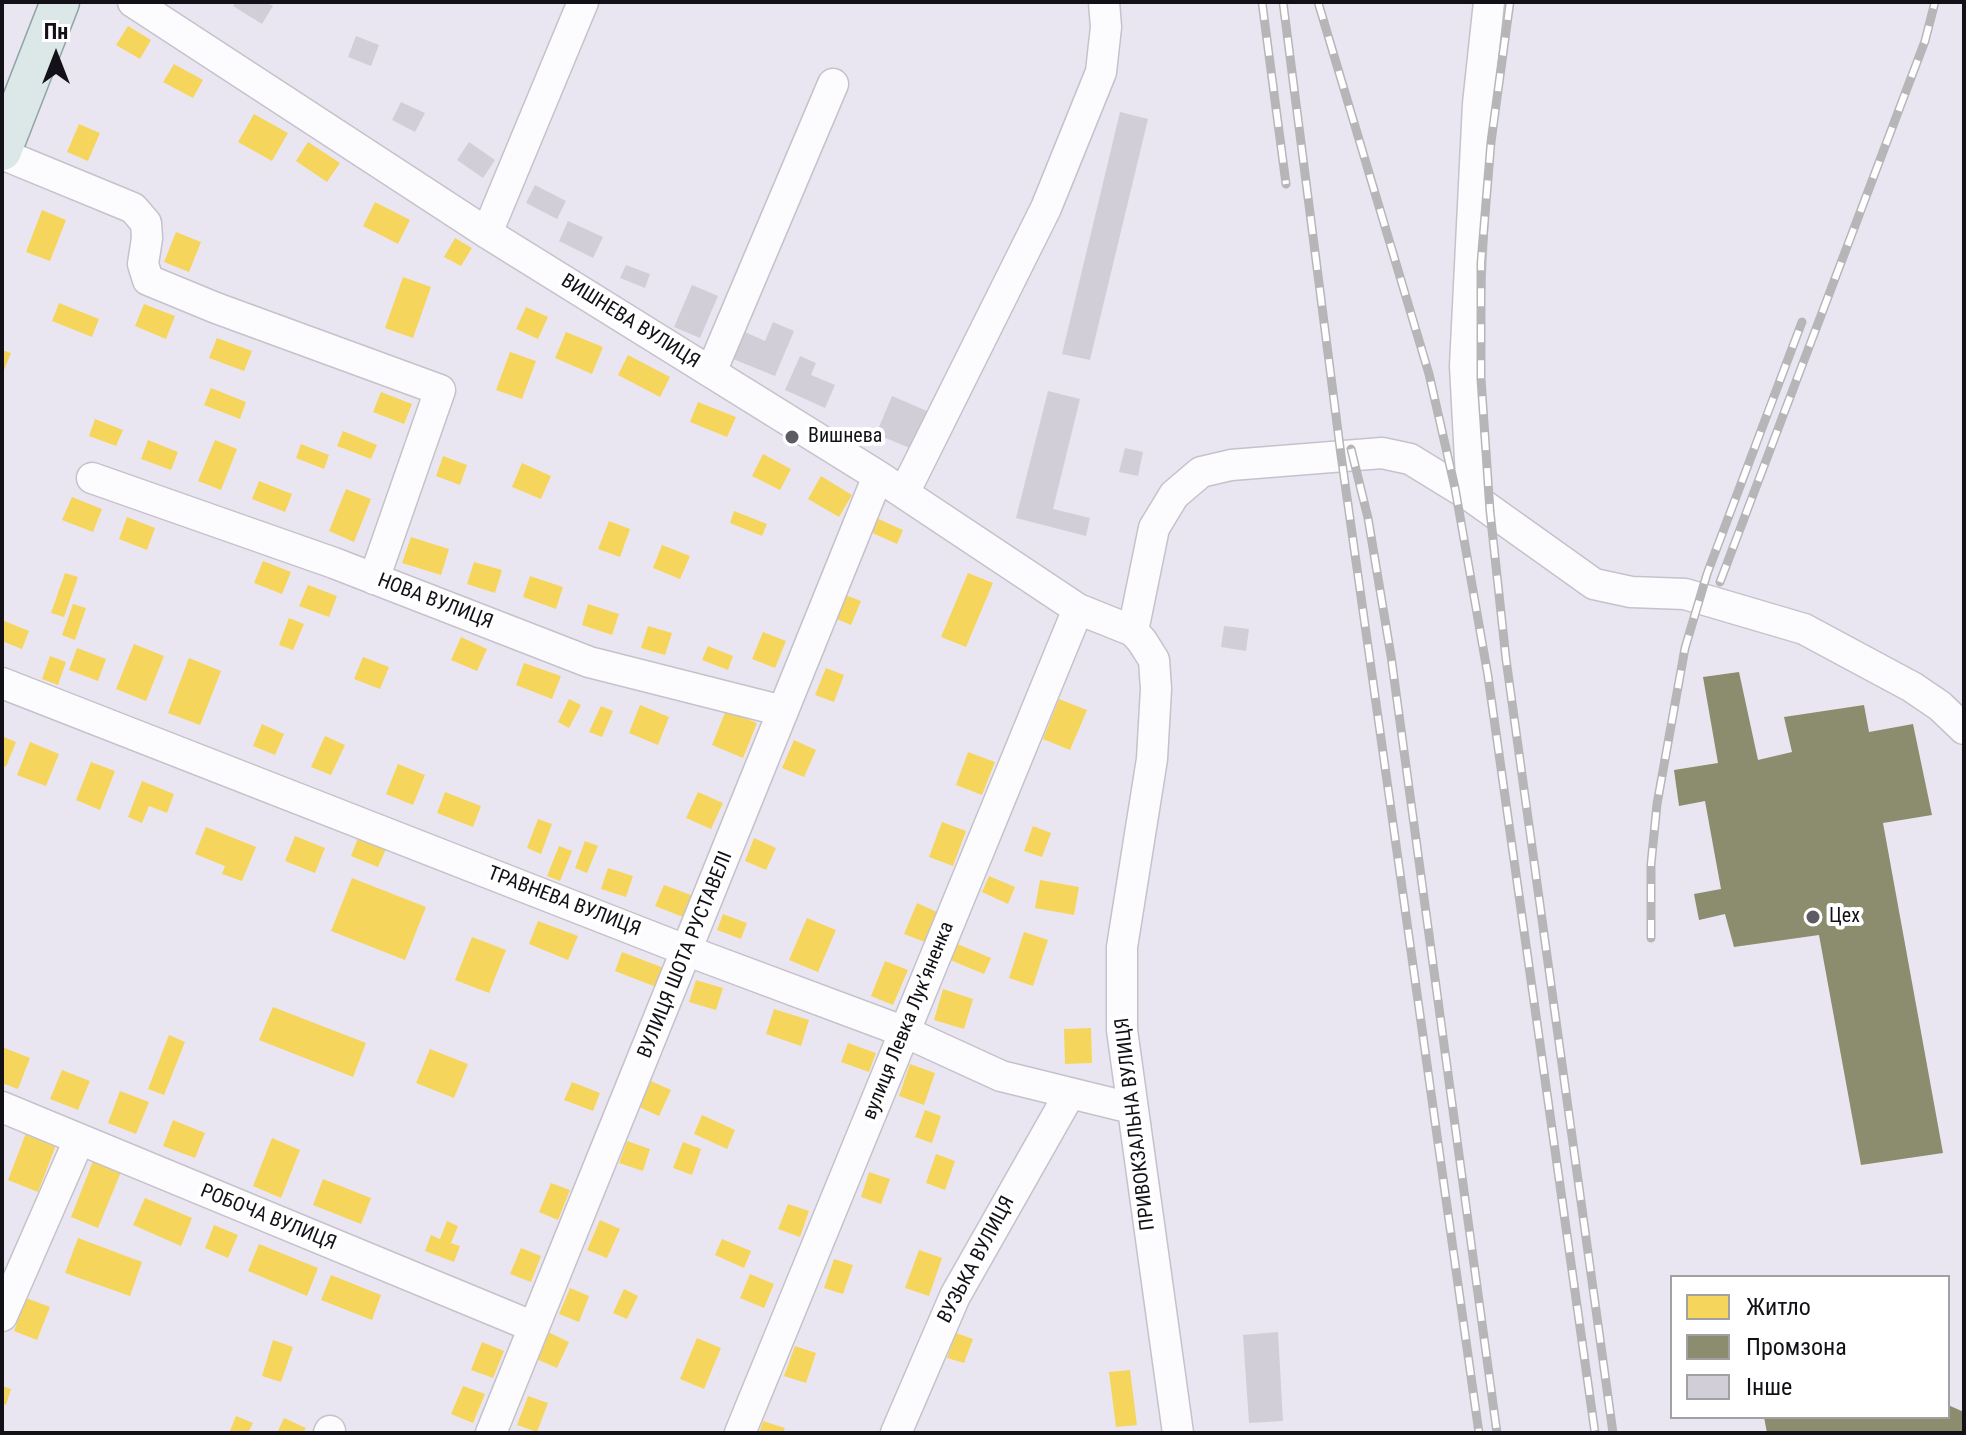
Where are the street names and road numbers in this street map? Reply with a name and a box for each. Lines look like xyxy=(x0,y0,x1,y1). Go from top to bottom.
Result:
street label: ВИШНЕВА ВУЛИЦЯ xyxy=(556,270,704,374)
street label: НОВА ВУЛИЦЯ xyxy=(374,569,496,635)
street label: ВУЛИЦЯ ШОТА РУСТАВЕЛІ xyxy=(634,848,738,1062)
street label: ТРАВНЕВА ВУЛИЦЯ xyxy=(484,862,644,942)
street label: вулиця Левка Лукʼяненка xyxy=(858,919,960,1123)
street label: ПРИВОКЗАЛЬНА ВУЛИЦЯ xyxy=(1111,1016,1161,1232)
street label: РОБОЧА ВУЛИЦЯ xyxy=(197,1180,339,1256)
street label: ВУЗЬКА ВУЛИЦЯ xyxy=(933,1192,1021,1328)

